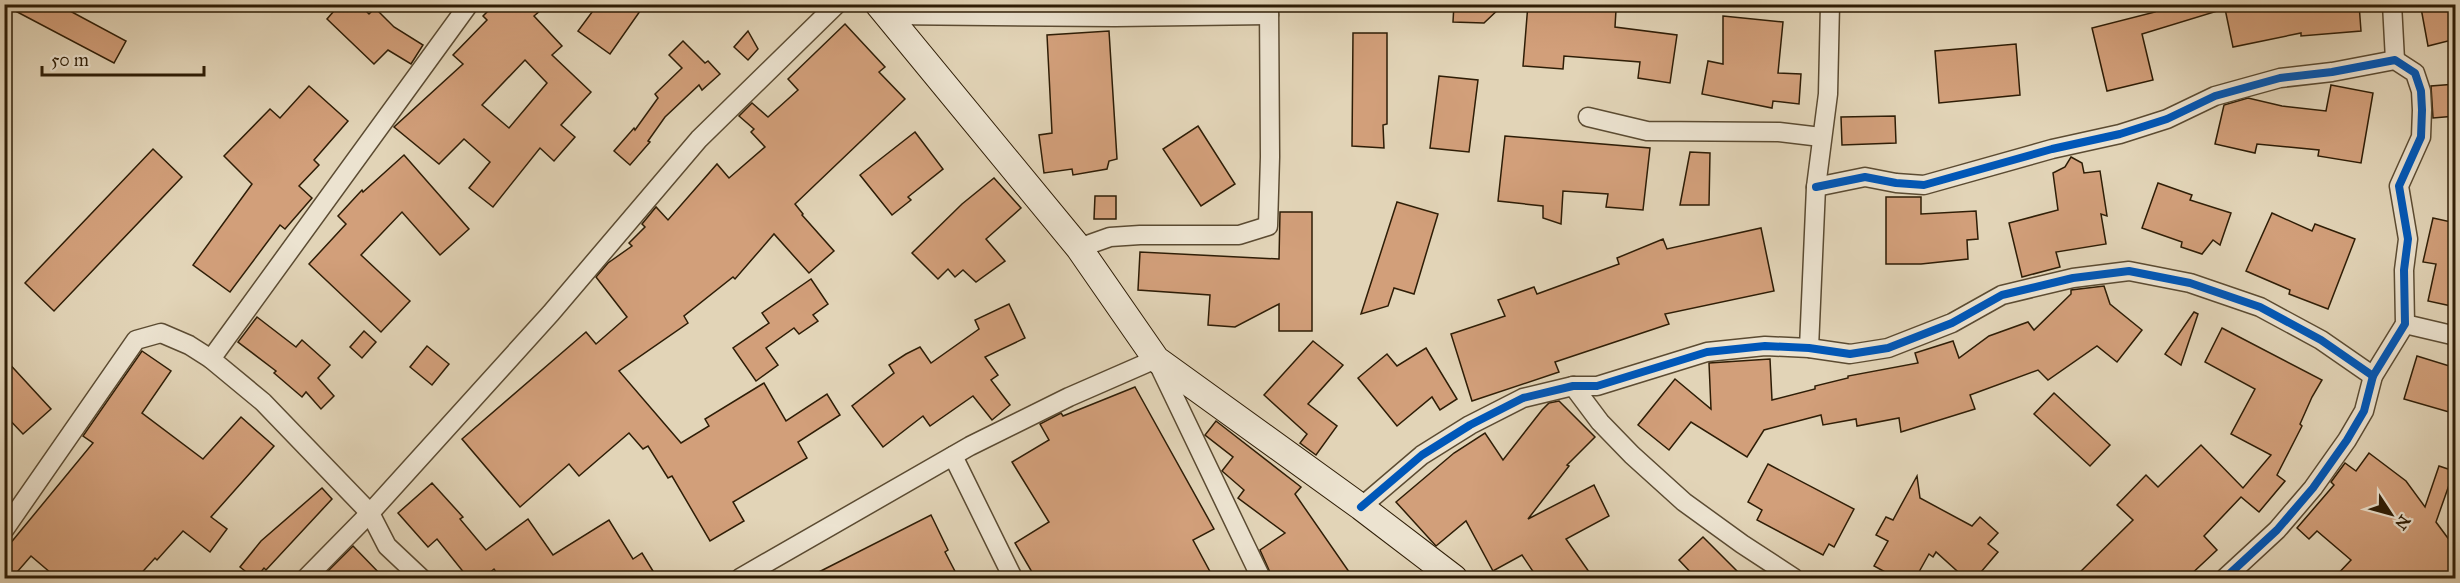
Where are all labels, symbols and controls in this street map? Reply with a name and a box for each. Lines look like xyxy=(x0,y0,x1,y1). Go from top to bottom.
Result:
scale bar xyxy=(42,39,204,77)
text: 50 m xyxy=(51,49,89,71)
north arrow xyxy=(2361,484,2421,544)
text: N xyxy=(2391,511,2414,534)

